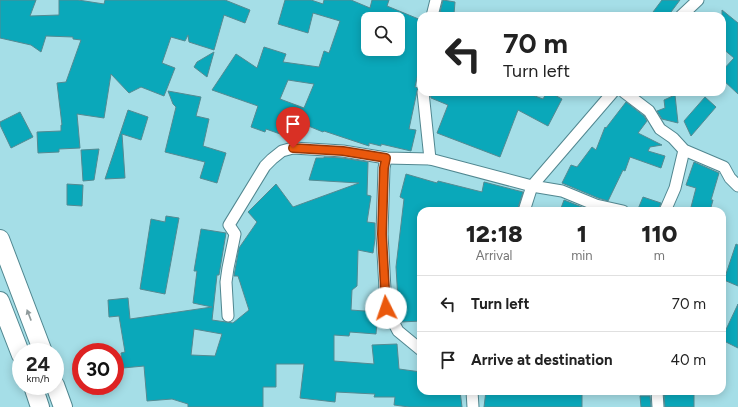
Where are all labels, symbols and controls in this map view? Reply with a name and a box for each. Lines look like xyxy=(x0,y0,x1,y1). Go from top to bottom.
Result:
map controls xyxy=(361,12,405,56)
button: search xyxy=(361,12,405,56)
text: 70 m xyxy=(503,26,568,60)
icon: left xyxy=(437,28,489,80)
text: Turn left xyxy=(503,60,570,82)
pin xyxy=(276,107,310,148)
icon: arrive xyxy=(282,113,304,135)
text: 12:18 xyxy=(466,219,523,248)
text: 1 xyxy=(577,219,587,248)
text: 110 xyxy=(641,219,677,248)
text: Arrival xyxy=(476,248,512,263)
text: min xyxy=(571,248,593,263)
text: m xyxy=(654,248,665,263)
position arrow xyxy=(365,287,407,329)
icon: left xyxy=(437,293,459,315)
text: Turn left xyxy=(471,295,529,313)
text: 70 m xyxy=(672,295,706,313)
one-way arrow xyxy=(25,309,31,321)
speed limit sign: 30 xyxy=(72,343,124,395)
icon: arrive xyxy=(437,349,459,371)
text: Arrive at destination xyxy=(471,351,612,369)
text: 40 m xyxy=(671,351,706,369)
text: 24 xyxy=(26,352,50,376)
text: km/h xyxy=(27,372,49,385)

